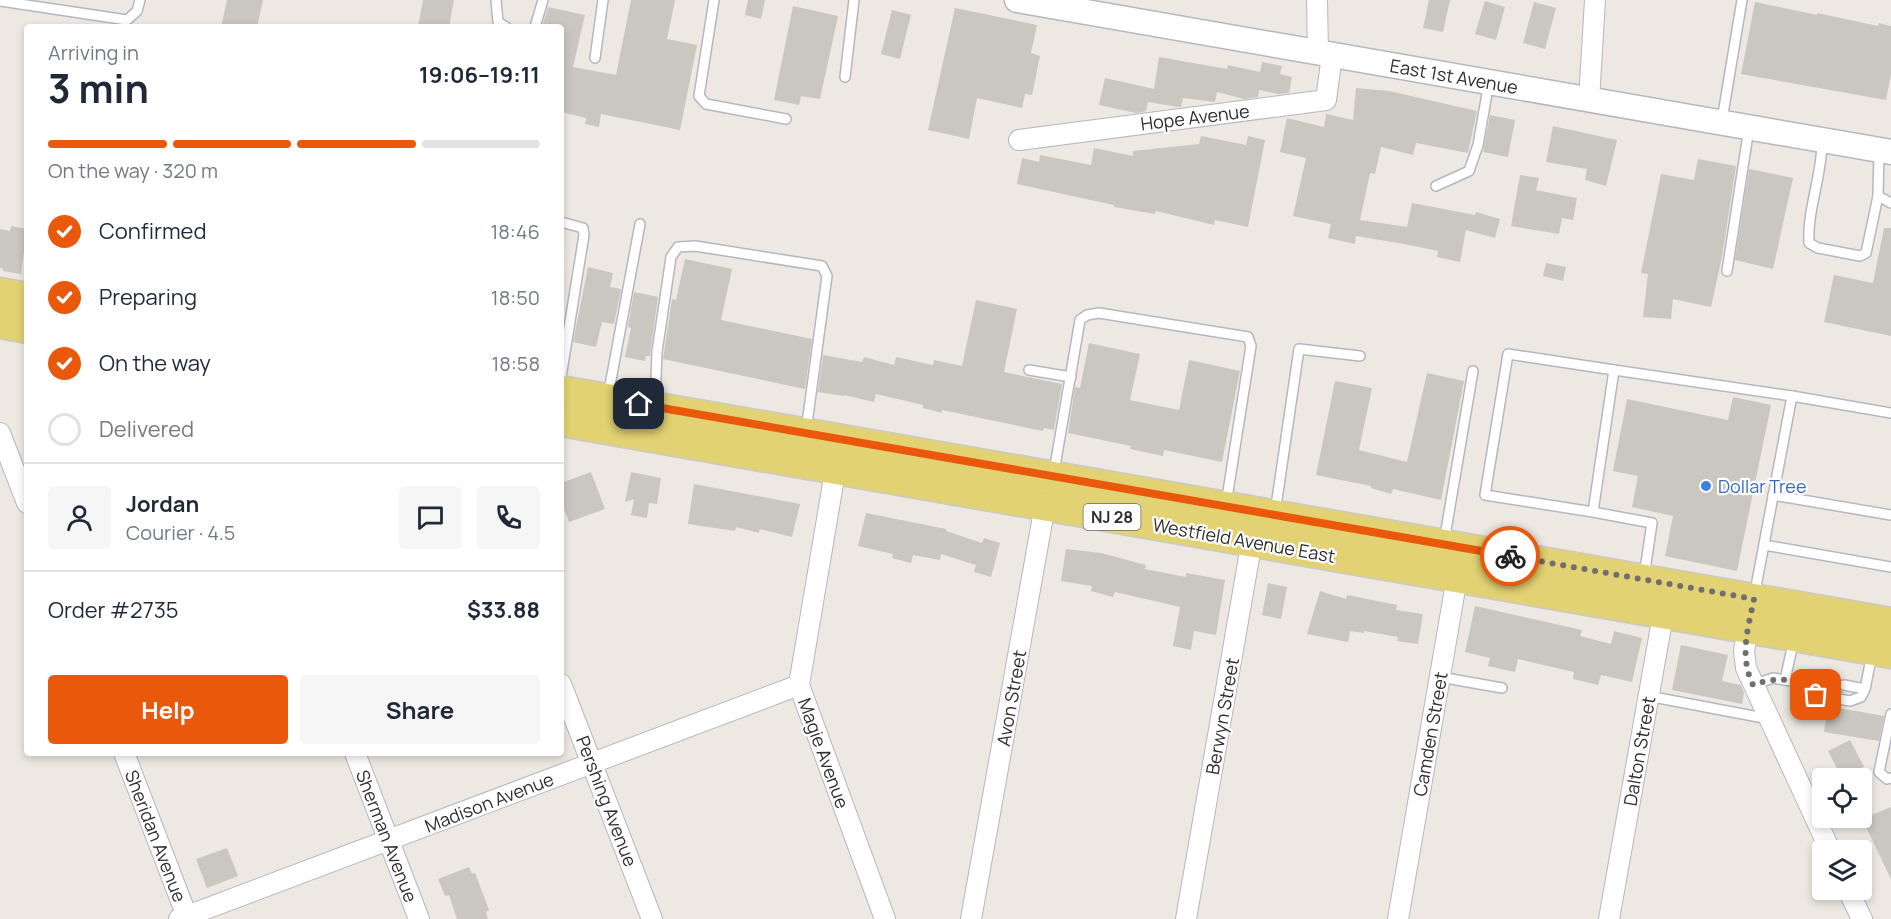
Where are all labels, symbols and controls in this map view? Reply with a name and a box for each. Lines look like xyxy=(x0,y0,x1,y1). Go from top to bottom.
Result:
text: Arriving in xyxy=(48,39,139,66)
street label: East 1st Avenue xyxy=(1388,53,1520,99)
text: 19:06–19:11 xyxy=(419,60,540,90)
text: 3 min xyxy=(48,61,149,115)
street label: Hope Avenue xyxy=(1139,98,1251,136)
text: On the way · 320 m xyxy=(48,157,218,184)
icon: check xyxy=(48,215,81,248)
text: Confirmed xyxy=(99,216,207,246)
text: 18:46 xyxy=(490,218,540,245)
icon: check xyxy=(48,281,81,314)
text: Preparing xyxy=(99,282,197,312)
text: 18:50 xyxy=(491,284,540,311)
icon: check xyxy=(48,347,81,380)
text: On the way xyxy=(99,348,211,378)
text: 18:58 xyxy=(491,350,540,377)
pin xyxy=(613,378,664,429)
icon: home xyxy=(622,387,655,420)
text: Delivered xyxy=(99,414,194,444)
place label: Dollar Tree xyxy=(1718,474,1806,498)
marker: Dollar Tree xyxy=(1699,479,1713,493)
button: person xyxy=(48,486,111,549)
button: chat xyxy=(399,486,462,549)
button: phone xyxy=(477,486,540,549)
text: Jordan xyxy=(126,489,199,519)
road number: NJ 28 xyxy=(1084,504,1140,530)
street label: Westfield Avenue East xyxy=(1151,512,1337,568)
text: Courier · 4.5 xyxy=(126,519,235,546)
courier xyxy=(1480,526,1540,586)
icon: bike xyxy=(1494,540,1527,573)
text: Order #2735 xyxy=(48,595,179,625)
text: $33.88 xyxy=(467,595,540,625)
street label: Avon Street xyxy=(991,648,1031,748)
street label: Berwyn Street xyxy=(1200,656,1244,776)
pin xyxy=(1790,669,1841,720)
street label: Camden Street xyxy=(1407,670,1453,798)
button: Help xyxy=(48,675,288,744)
button: Share xyxy=(300,675,540,744)
icon: bag xyxy=(1799,678,1832,711)
street label: Dalton Street xyxy=(1618,694,1660,808)
street label: Magie Avenue xyxy=(793,695,855,811)
street label: Pershing Avenue xyxy=(571,732,643,870)
street label: Sherman Avenue xyxy=(351,766,423,906)
street label: Madison Avenue xyxy=(421,766,557,838)
street label: Sheridan Avenue xyxy=(120,767,192,905)
map controls xyxy=(1812,768,1872,900)
button: locate xyxy=(1812,768,1872,828)
button: layers xyxy=(1812,840,1872,900)

